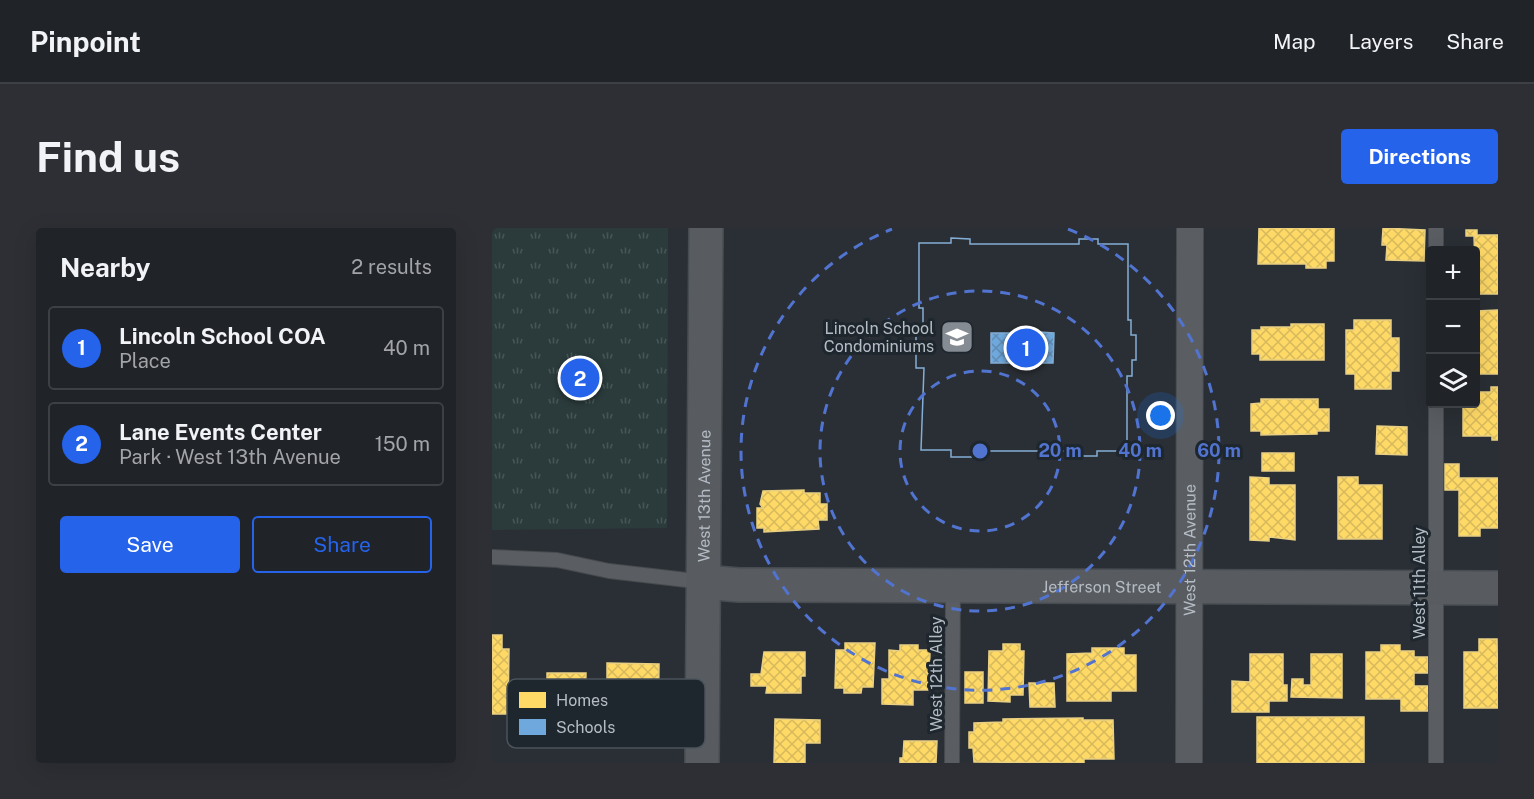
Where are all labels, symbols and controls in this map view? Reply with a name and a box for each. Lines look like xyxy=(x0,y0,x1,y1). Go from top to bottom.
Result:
text: Pinpoint xyxy=(30,25,141,58)
text: Map xyxy=(1273,29,1316,54)
text: Layers xyxy=(1349,29,1413,54)
text: Share xyxy=(1446,29,1504,54)
button: Directions xyxy=(1341,129,1498,184)
text: Find us xyxy=(36,132,180,181)
map controls xyxy=(1426,246,1480,408)
button: + xyxy=(1426,246,1480,300)
text: Nearby xyxy=(60,252,150,283)
text: 2 results xyxy=(351,255,432,279)
button: − xyxy=(1426,300,1480,354)
place label: Lincoln School Condominiums xyxy=(824,319,934,356)
school or university icon: Lincoln School Condominiums xyxy=(939,319,975,355)
text: Lincoln School COA xyxy=(119,323,326,349)
pin: 1 xyxy=(1006,326,1046,370)
text: 1 xyxy=(77,336,86,360)
text: 40 m xyxy=(383,336,430,360)
text: Place xyxy=(119,349,171,373)
button: layers xyxy=(1426,354,1480,408)
pin: 2 xyxy=(560,356,599,400)
your location xyxy=(1146,401,1175,430)
text: Lane Events Center xyxy=(119,419,322,445)
street label: West 13th Avenue xyxy=(694,430,714,562)
text: 2 xyxy=(75,432,88,456)
text: 150 m xyxy=(375,432,430,456)
text: 20 m xyxy=(1038,440,1082,461)
text: 40 m xyxy=(1118,440,1162,461)
text: 60 m xyxy=(1197,440,1241,461)
centre of rings xyxy=(970,441,990,461)
text: Park · West 13th Avenue xyxy=(119,445,341,469)
street label: West 12th Avenue xyxy=(1180,484,1199,616)
button: Save xyxy=(60,516,240,573)
button: Share xyxy=(252,516,432,573)
street label: West 11th Alley xyxy=(1410,527,1429,639)
street label: Jefferson Street xyxy=(1042,577,1162,596)
street label: West 12th Alley xyxy=(927,616,946,731)
legend xyxy=(507,679,705,748)
text: Homes xyxy=(556,691,608,710)
text: Schools xyxy=(556,718,615,737)

